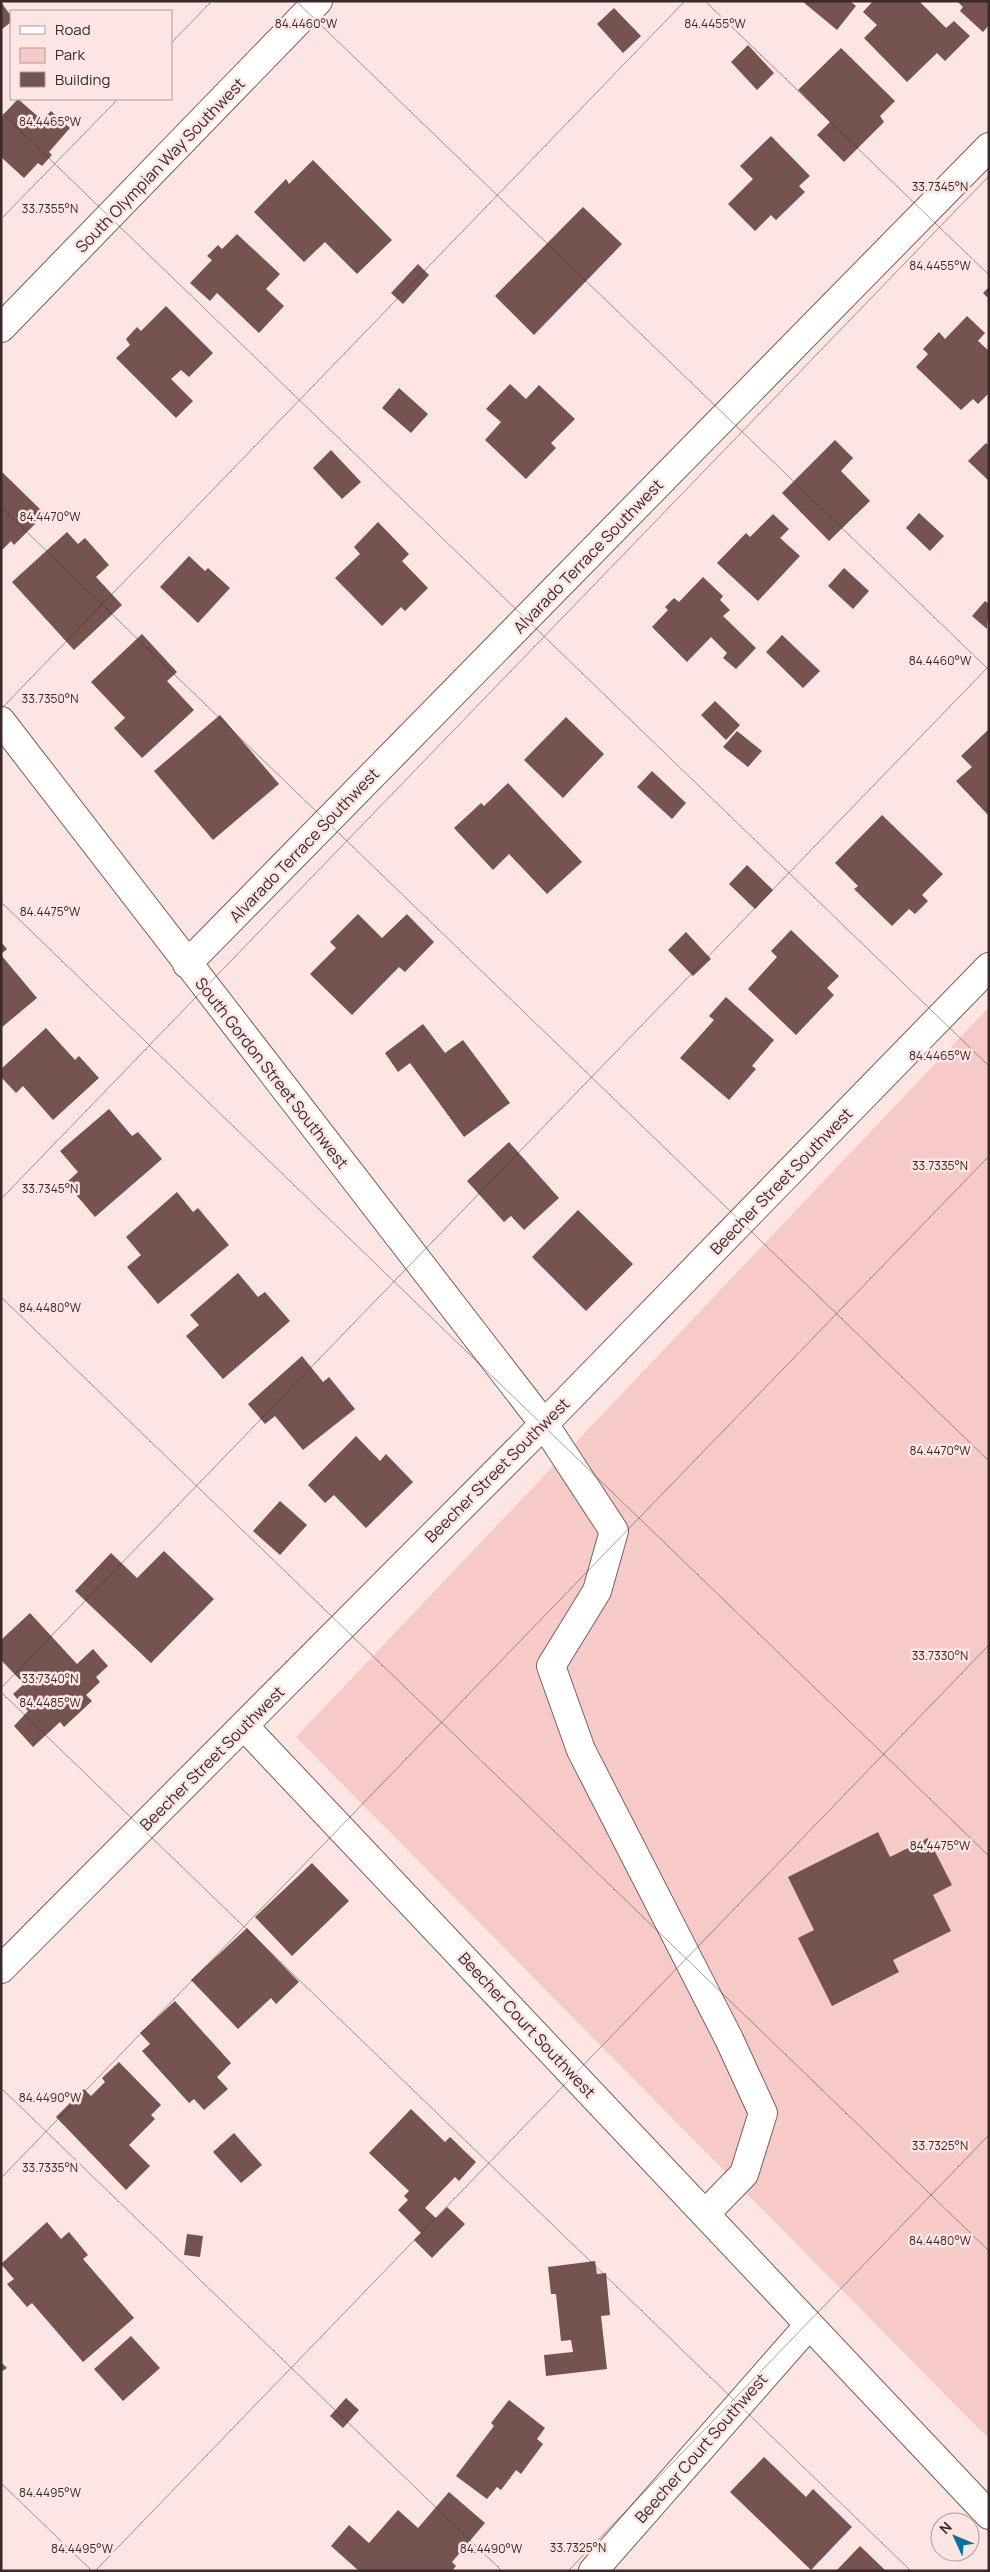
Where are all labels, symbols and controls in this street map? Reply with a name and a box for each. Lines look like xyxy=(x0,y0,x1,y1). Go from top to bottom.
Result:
legend xyxy=(10,10,172,100)
text: 84.4460°W xyxy=(275,15,338,32)
text: 84.4455°W xyxy=(684,15,747,32)
text: Road xyxy=(55,19,91,40)
text: Park xyxy=(55,44,85,65)
text: Building xyxy=(55,69,110,90)
street label: South Olympian Way Southwest xyxy=(70,73,250,257)
text: 84.4465°W xyxy=(19,113,82,130)
text: 33.7345°N xyxy=(912,178,968,195)
text: 33.7355°N xyxy=(22,200,78,217)
text: 84.4455°W xyxy=(909,257,972,274)
street label: Alvarado Terrace Southwest xyxy=(508,474,668,638)
text: 84.4470°W xyxy=(19,508,81,525)
text: 84.4460°W xyxy=(909,652,972,669)
text: 33.7350°N xyxy=(22,690,78,707)
street label: Alvarado Terrace Southwest xyxy=(224,763,384,927)
text: 84.4475°W xyxy=(20,903,81,920)
street label: South Gordon Street Southwest xyxy=(190,973,354,1173)
text: 84.4465°W xyxy=(909,1047,972,1064)
street label: Beecher Street Southwest xyxy=(705,1103,857,1259)
text: 33.7335°N xyxy=(912,1157,968,1174)
text: 33.7345°N xyxy=(22,1180,78,1197)
text: 84.4480°W xyxy=(19,1299,82,1316)
street label: Beecher Street Southwest xyxy=(420,1393,574,1547)
text: 84.4470°W xyxy=(909,1442,971,1459)
text: 33.7330°N xyxy=(912,1647,968,1664)
text: 33.7340°N xyxy=(22,1670,78,1687)
street label: Beecher Street Southwest xyxy=(135,1681,289,1835)
text: 84.4485°W xyxy=(19,1694,82,1711)
text: 84.4475°W xyxy=(910,1837,971,1854)
street label: Beecher Court Southwest xyxy=(454,1947,600,2103)
text: 84.4490°W xyxy=(19,2089,82,2106)
text: 33.7325°N xyxy=(912,2137,968,2154)
text: 33.7335°N xyxy=(22,2159,78,2176)
text: 84.4480°W xyxy=(909,2232,972,2249)
street label: Beecher Court Southwest xyxy=(630,2368,772,2528)
text: 84.4495°W xyxy=(19,2484,82,2501)
north arrow xyxy=(930,2512,980,2562)
text: N xyxy=(935,2517,956,2538)
text: 33.7325°N xyxy=(550,2539,606,2556)
text: 84.4495°W xyxy=(51,2540,114,2557)
text: 84.4490°W xyxy=(460,2540,523,2557)

